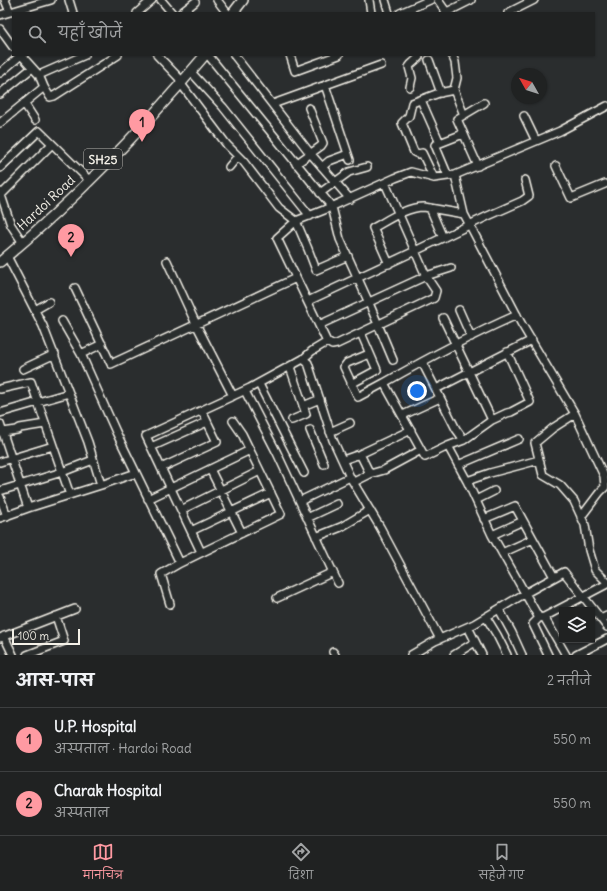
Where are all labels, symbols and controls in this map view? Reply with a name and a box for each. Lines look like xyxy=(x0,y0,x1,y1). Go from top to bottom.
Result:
search box xyxy=(12,12,595,56)
icon: search xyxy=(26,23,48,45)
text: यहाँ खोजें xyxy=(58,23,122,42)
north arrow xyxy=(511,68,547,104)
pin: 1 xyxy=(129,109,155,142)
road number: SH25 xyxy=(84,149,122,169)
street label: Hardoi Road xyxy=(13,172,79,234)
pin: 2 xyxy=(58,224,84,257)
your location xyxy=(407,381,427,401)
map controls xyxy=(559,607,595,643)
button: layers xyxy=(559,607,595,643)
scale bar xyxy=(12,627,80,646)
text: 100 m xyxy=(18,629,49,643)
text: आस-पास xyxy=(16,669,94,691)
text: 2 नतीजे xyxy=(547,672,591,689)
text: U.P. Hospital xyxy=(54,717,136,736)
text: 1 xyxy=(26,731,32,748)
text: 550 m xyxy=(553,731,591,748)
text: अस्पताल · Hardoi Road xyxy=(54,740,192,757)
text: Charak Hospital xyxy=(54,781,162,800)
text: 2 xyxy=(25,795,33,812)
text: 550 m xyxy=(553,795,591,812)
text: अस्पताल xyxy=(54,804,109,821)
tab: मानचित्र xyxy=(83,841,123,887)
tab: दिशा xyxy=(288,841,313,887)
tab: सहेजे गए xyxy=(479,841,524,887)

